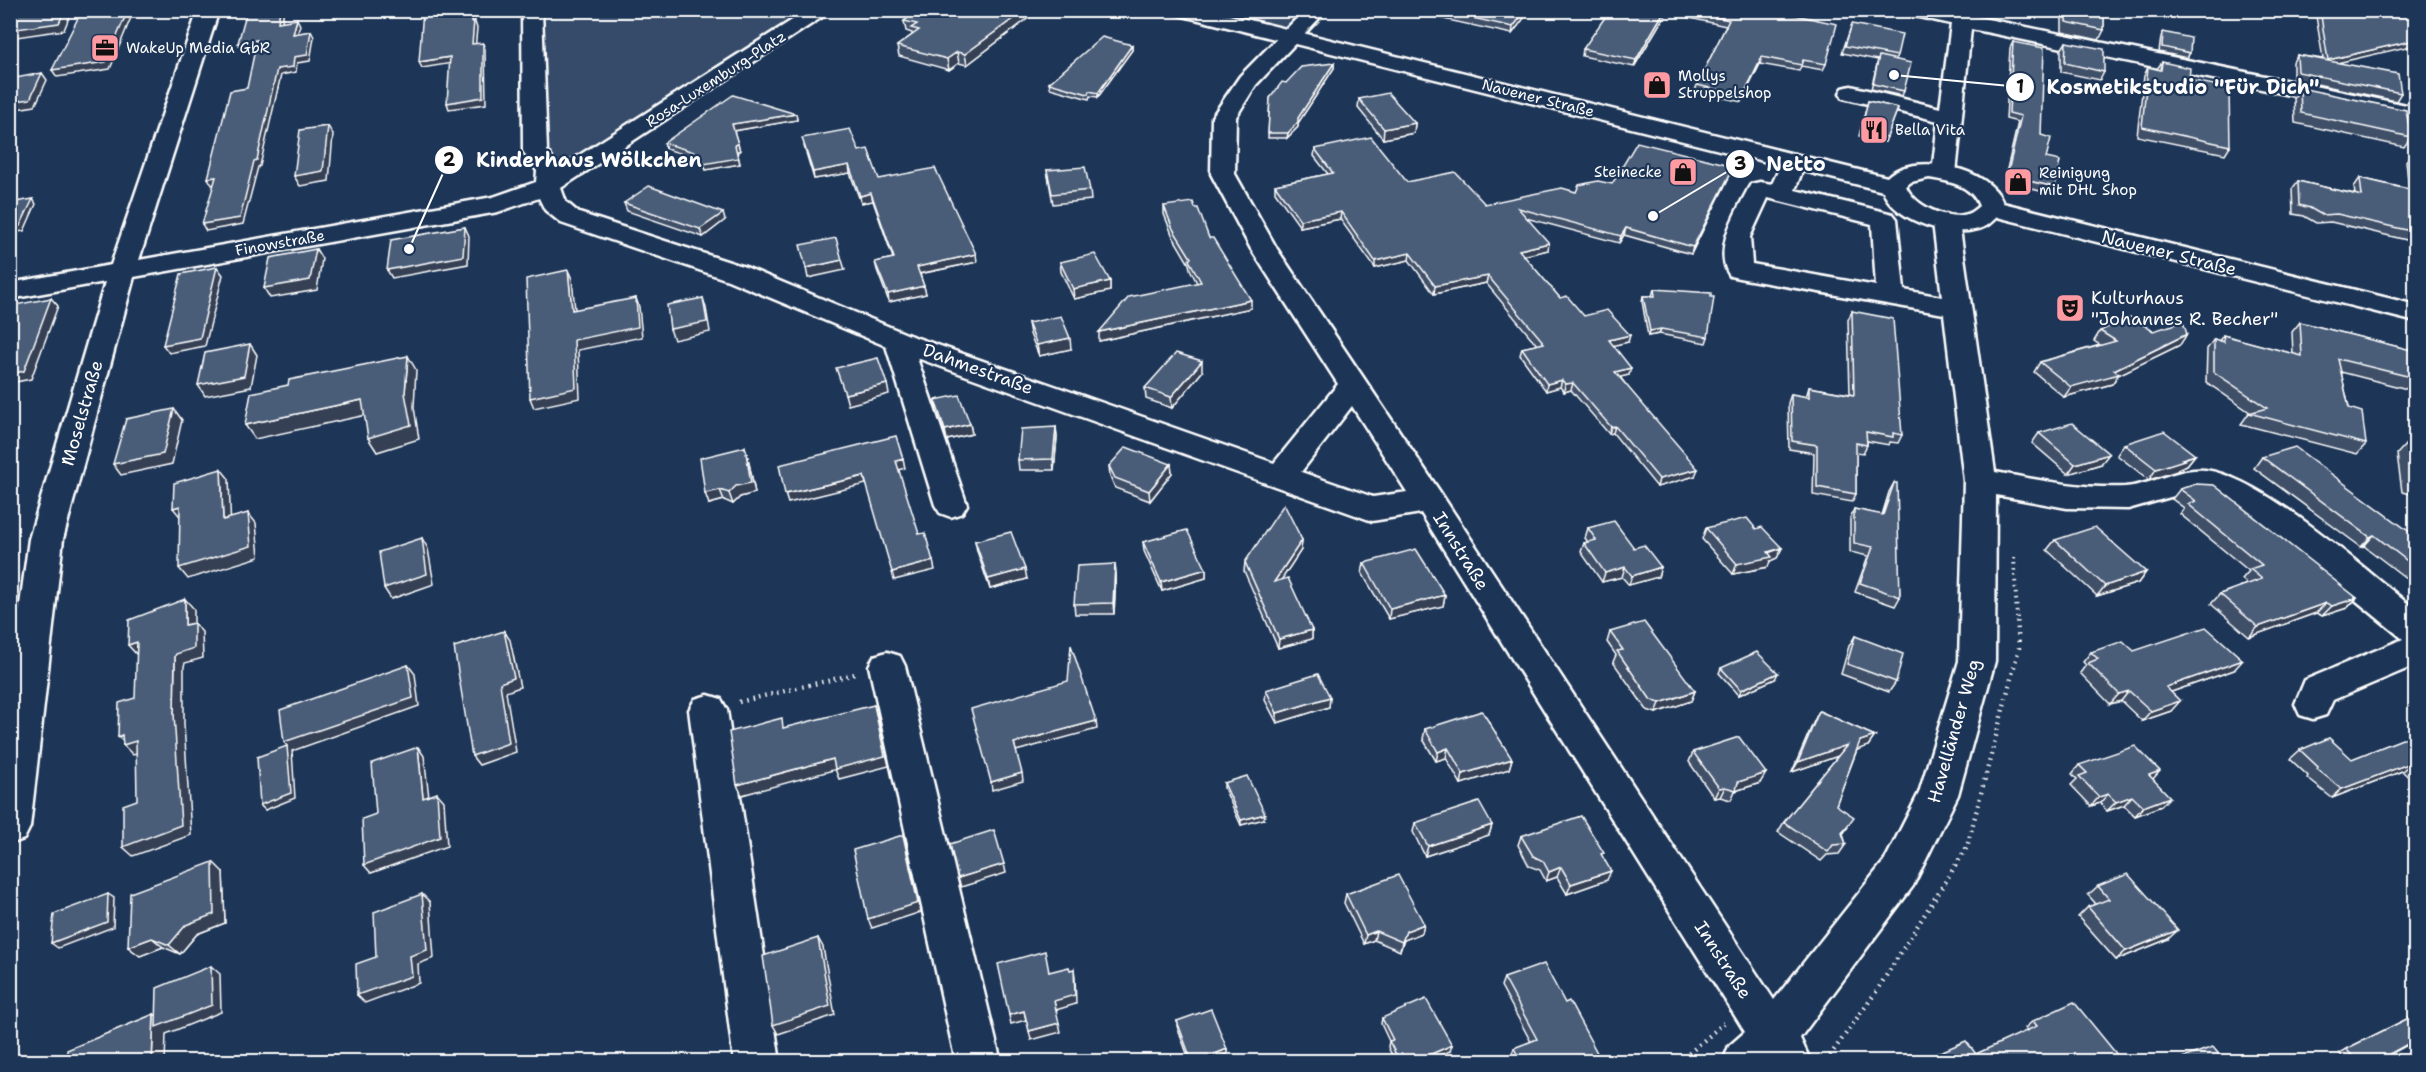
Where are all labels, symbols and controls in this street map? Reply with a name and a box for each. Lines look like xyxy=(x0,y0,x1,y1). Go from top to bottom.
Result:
street label: Rosa-Luxemburg-Platz xyxy=(642,26,790,132)
office icon: WakeUp Media GbR xyxy=(89,32,121,64)
place label: WakeUp Media GbR xyxy=(126,38,270,58)
place label: Mollys Struppelshop xyxy=(1678,66,1772,103)
callout: Kosmetikstudio "Für Dich" xyxy=(2005,68,2332,106)
shop icon: Mollys Struppelshop xyxy=(1641,69,1673,101)
street label: Nauener Straße xyxy=(1480,74,1596,122)
text: Kosmetikstudio "Für Dich" xyxy=(2047,74,2319,100)
text: 1 xyxy=(2016,75,2024,99)
restaurant icon: Bella Vita xyxy=(1858,114,1890,146)
place label: Bella Vita xyxy=(1895,120,1966,140)
callout: Kinderhaus Wölkchen xyxy=(434,141,714,179)
callout: Netto xyxy=(1725,145,1838,183)
text: Kinderhaus Wölkchen xyxy=(476,147,702,173)
text: 2 xyxy=(443,148,456,172)
text: Netto xyxy=(1766,151,1826,177)
text: 3 xyxy=(1734,152,1746,176)
shop icon: Steinecke xyxy=(1667,156,1699,188)
place label: Steinecke xyxy=(1594,162,1662,182)
place label: Reinigung mit DHL Shop xyxy=(2039,163,2137,200)
shop icon: Reinigung mit DHL Shop xyxy=(2002,166,2034,198)
street label: Finowstraße xyxy=(234,225,326,261)
street label: Nauener Straße xyxy=(2099,225,2239,281)
place label: Kulturhaus "Johannes R. Becher" xyxy=(2091,286,2278,331)
theatre icon: Kulturhaus "Johannes R. Becher" xyxy=(2054,292,2086,324)
street label: Dahmestraße xyxy=(919,338,1037,400)
street label: Moselstraße xyxy=(55,357,109,469)
street label: Innstraße xyxy=(1427,507,1495,595)
street label: Havelländer Weg xyxy=(1922,656,1986,806)
street label: Innstraße xyxy=(1689,917,1757,1003)

